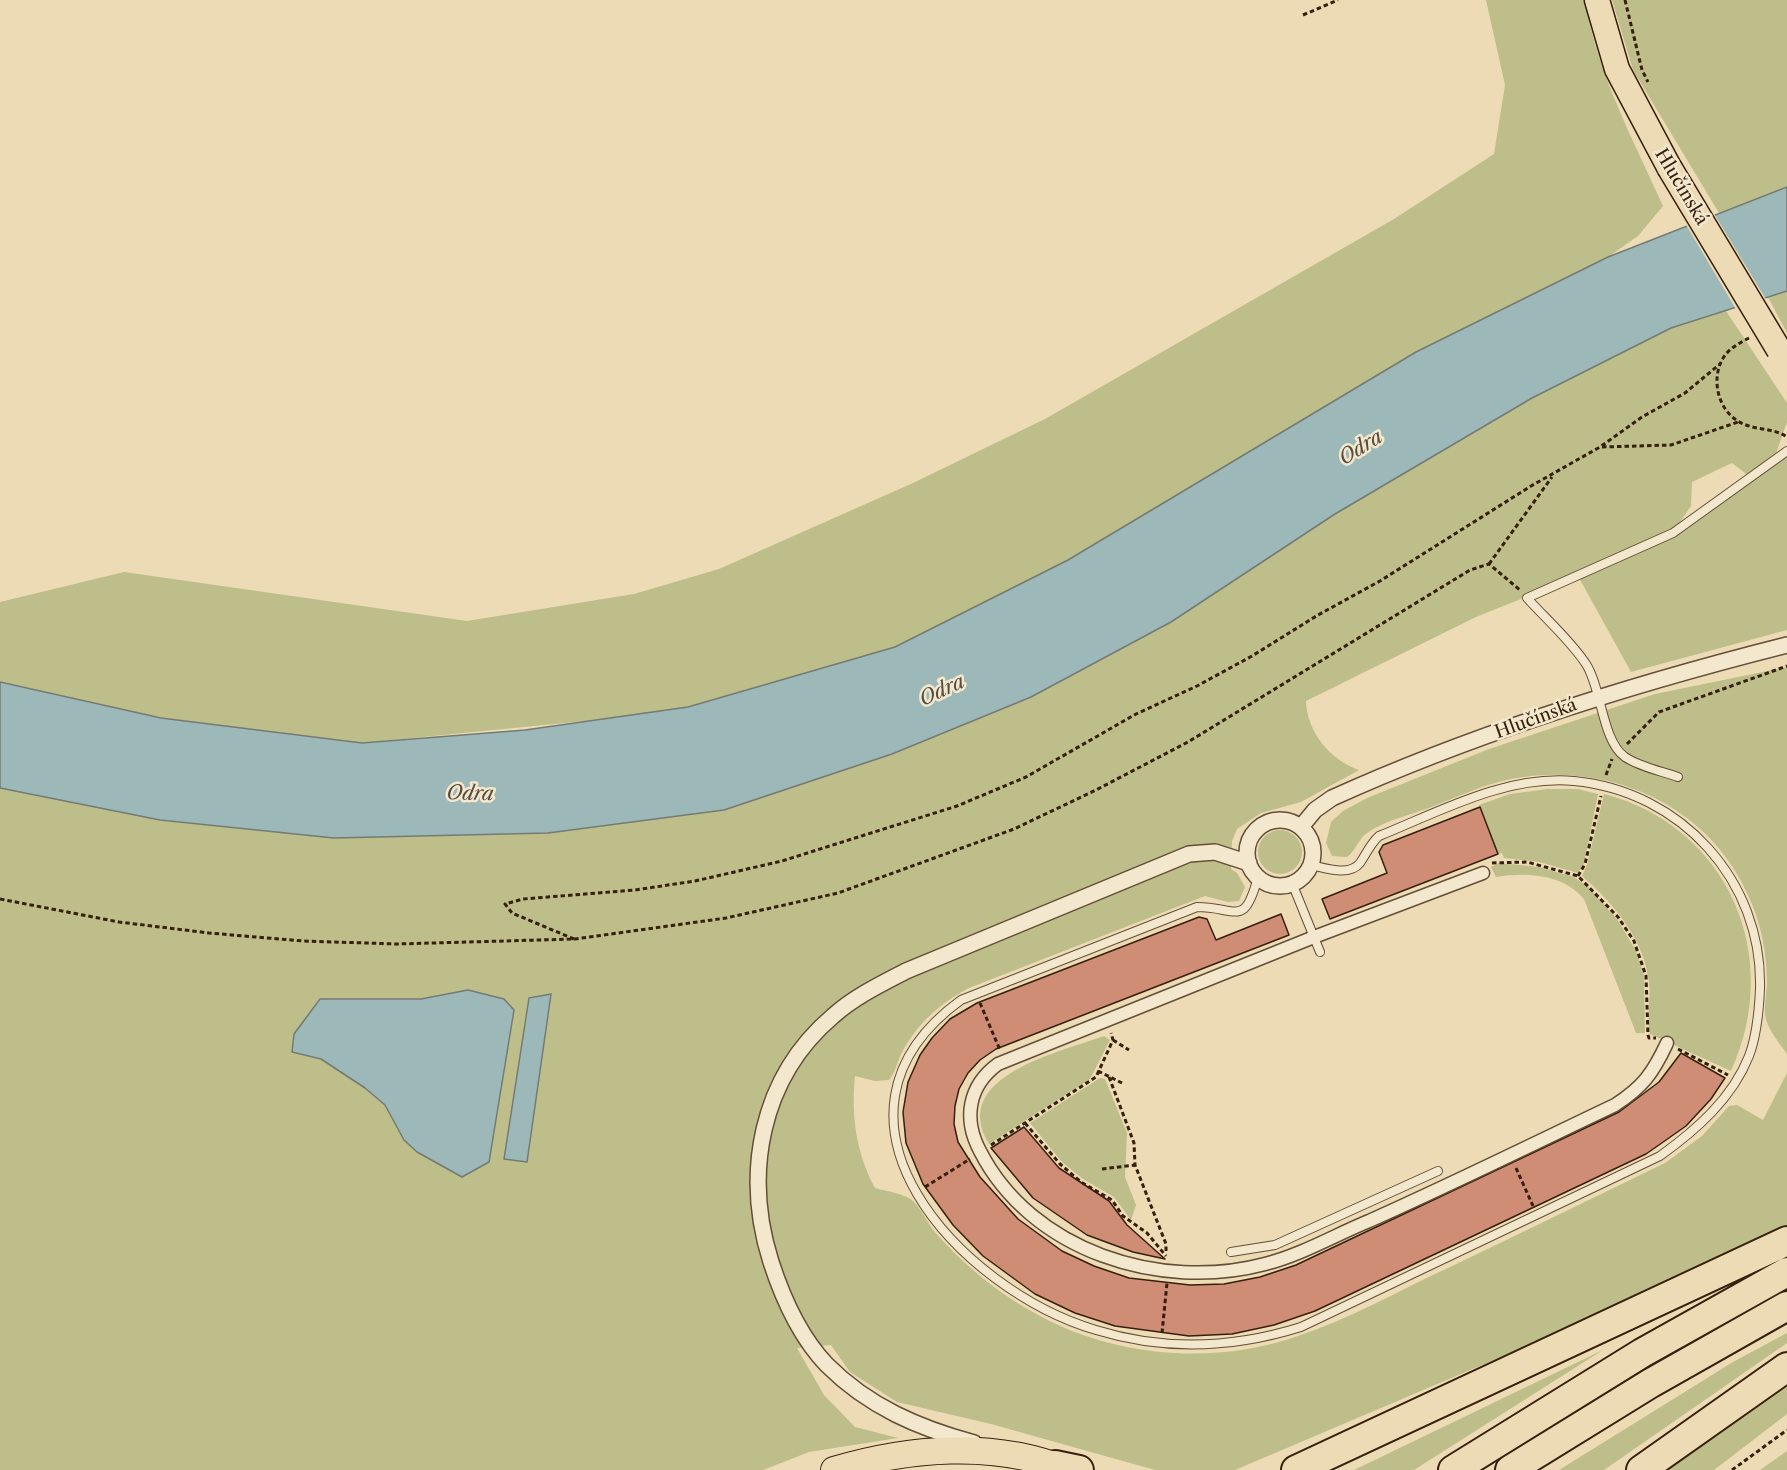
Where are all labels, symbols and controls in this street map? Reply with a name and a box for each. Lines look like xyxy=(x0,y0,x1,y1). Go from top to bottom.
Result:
street label: Hlučínská xyxy=(1650,145,1712,229)
water label: Odra xyxy=(1335,425,1387,471)
water label: Odra xyxy=(915,670,969,712)
street label: Hlučínská xyxy=(1492,694,1580,744)
water label: Odra xyxy=(446,782,494,806)

